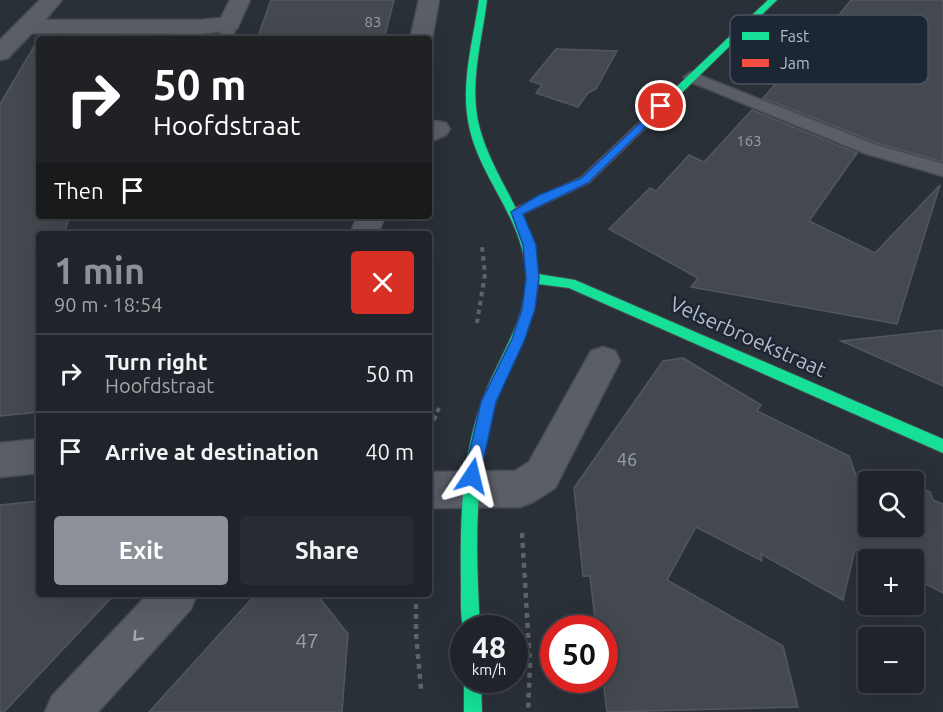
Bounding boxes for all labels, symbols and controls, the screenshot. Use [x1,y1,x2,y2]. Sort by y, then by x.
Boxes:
house number: 83 [365,13,381,30]
legend [730,15,928,84]
text: Fast [780,27,810,45]
text: Jam [780,54,810,72]
icon: right [54,60,132,138]
text: 50 m [153,61,247,108]
pin [635,80,686,131]
icon: arrive [644,89,677,122]
text: Hoofdstraat [153,110,300,140]
house number: 163 [736,132,762,149]
icon: arrive [116,174,149,207]
text: Then [54,178,104,203]
text: 1 min [54,250,145,291]
button: close [351,251,414,314]
street label: Velserbroekstraat [667,291,830,381]
text: 90 m · 18:54 [54,293,163,316]
text: Turn right [105,349,207,374]
icon: right [54,357,87,390]
text: 50 m [365,361,414,386]
text: Hoofdstraat [105,374,214,397]
icon: arrive [54,435,87,468]
text: Arrive at destination [105,439,319,464]
text: 40 m [365,439,414,464]
position arrow [440,444,504,508]
house number: 46 [617,449,637,469]
map controls [858,471,924,693]
button: search [858,471,924,537]
button: Exit [54,516,228,585]
button: Share [240,516,414,585]
button: + [858,549,924,615]
speed limit sign: 50 [540,615,618,693]
button: − [858,627,924,693]
house number: 47 [295,628,319,652]
one-way arrow [133,630,144,641]
text: 48 [472,630,506,664]
text: km/h [472,661,506,678]

